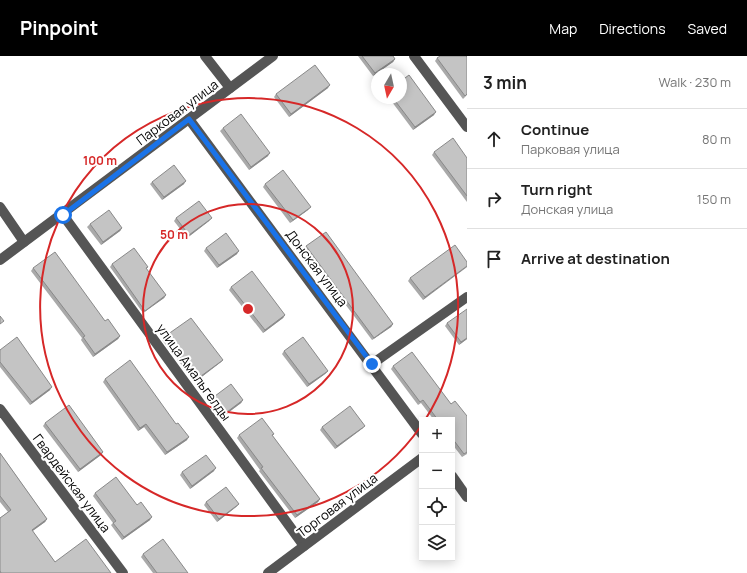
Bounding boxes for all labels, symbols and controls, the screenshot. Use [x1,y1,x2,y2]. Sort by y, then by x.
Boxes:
text: Pinpoint [20,15,98,41]
text: Map [549,19,577,38]
text: Directions [599,19,666,38]
text: Saved [688,19,727,38]
north arrow [371,68,407,104]
text: 3 min [483,71,527,94]
text: Walk · 230 m [658,73,731,91]
street label: Парковая улица [132,75,222,149]
text: Continue [521,119,589,140]
icon: ahead [483,128,505,150]
text: 80 m [702,130,731,148]
text: Парковая улица [521,140,620,158]
text: 100 m [83,152,117,169]
text: Turn right [521,179,592,200]
icon: right [483,188,505,210]
text: 150 m [697,190,731,208]
text: Донская улица [521,200,613,218]
route start [54,206,72,224]
text: 50 m [160,226,188,243]
street label: Донская улица [282,226,352,310]
icon: arrive [483,248,505,270]
text: Arrive at destination [521,248,670,269]
centre of rings [241,302,255,316]
street label: улица Амальгелды [153,320,235,424]
route end [363,355,381,373]
map controls [419,417,455,561]
button: + [419,417,455,453]
street label: Гвардейская улица [29,430,115,536]
button: − [419,453,455,489]
street label: Торговая улица [293,469,381,541]
button: locate [419,489,455,525]
button: layers [419,525,455,561]

